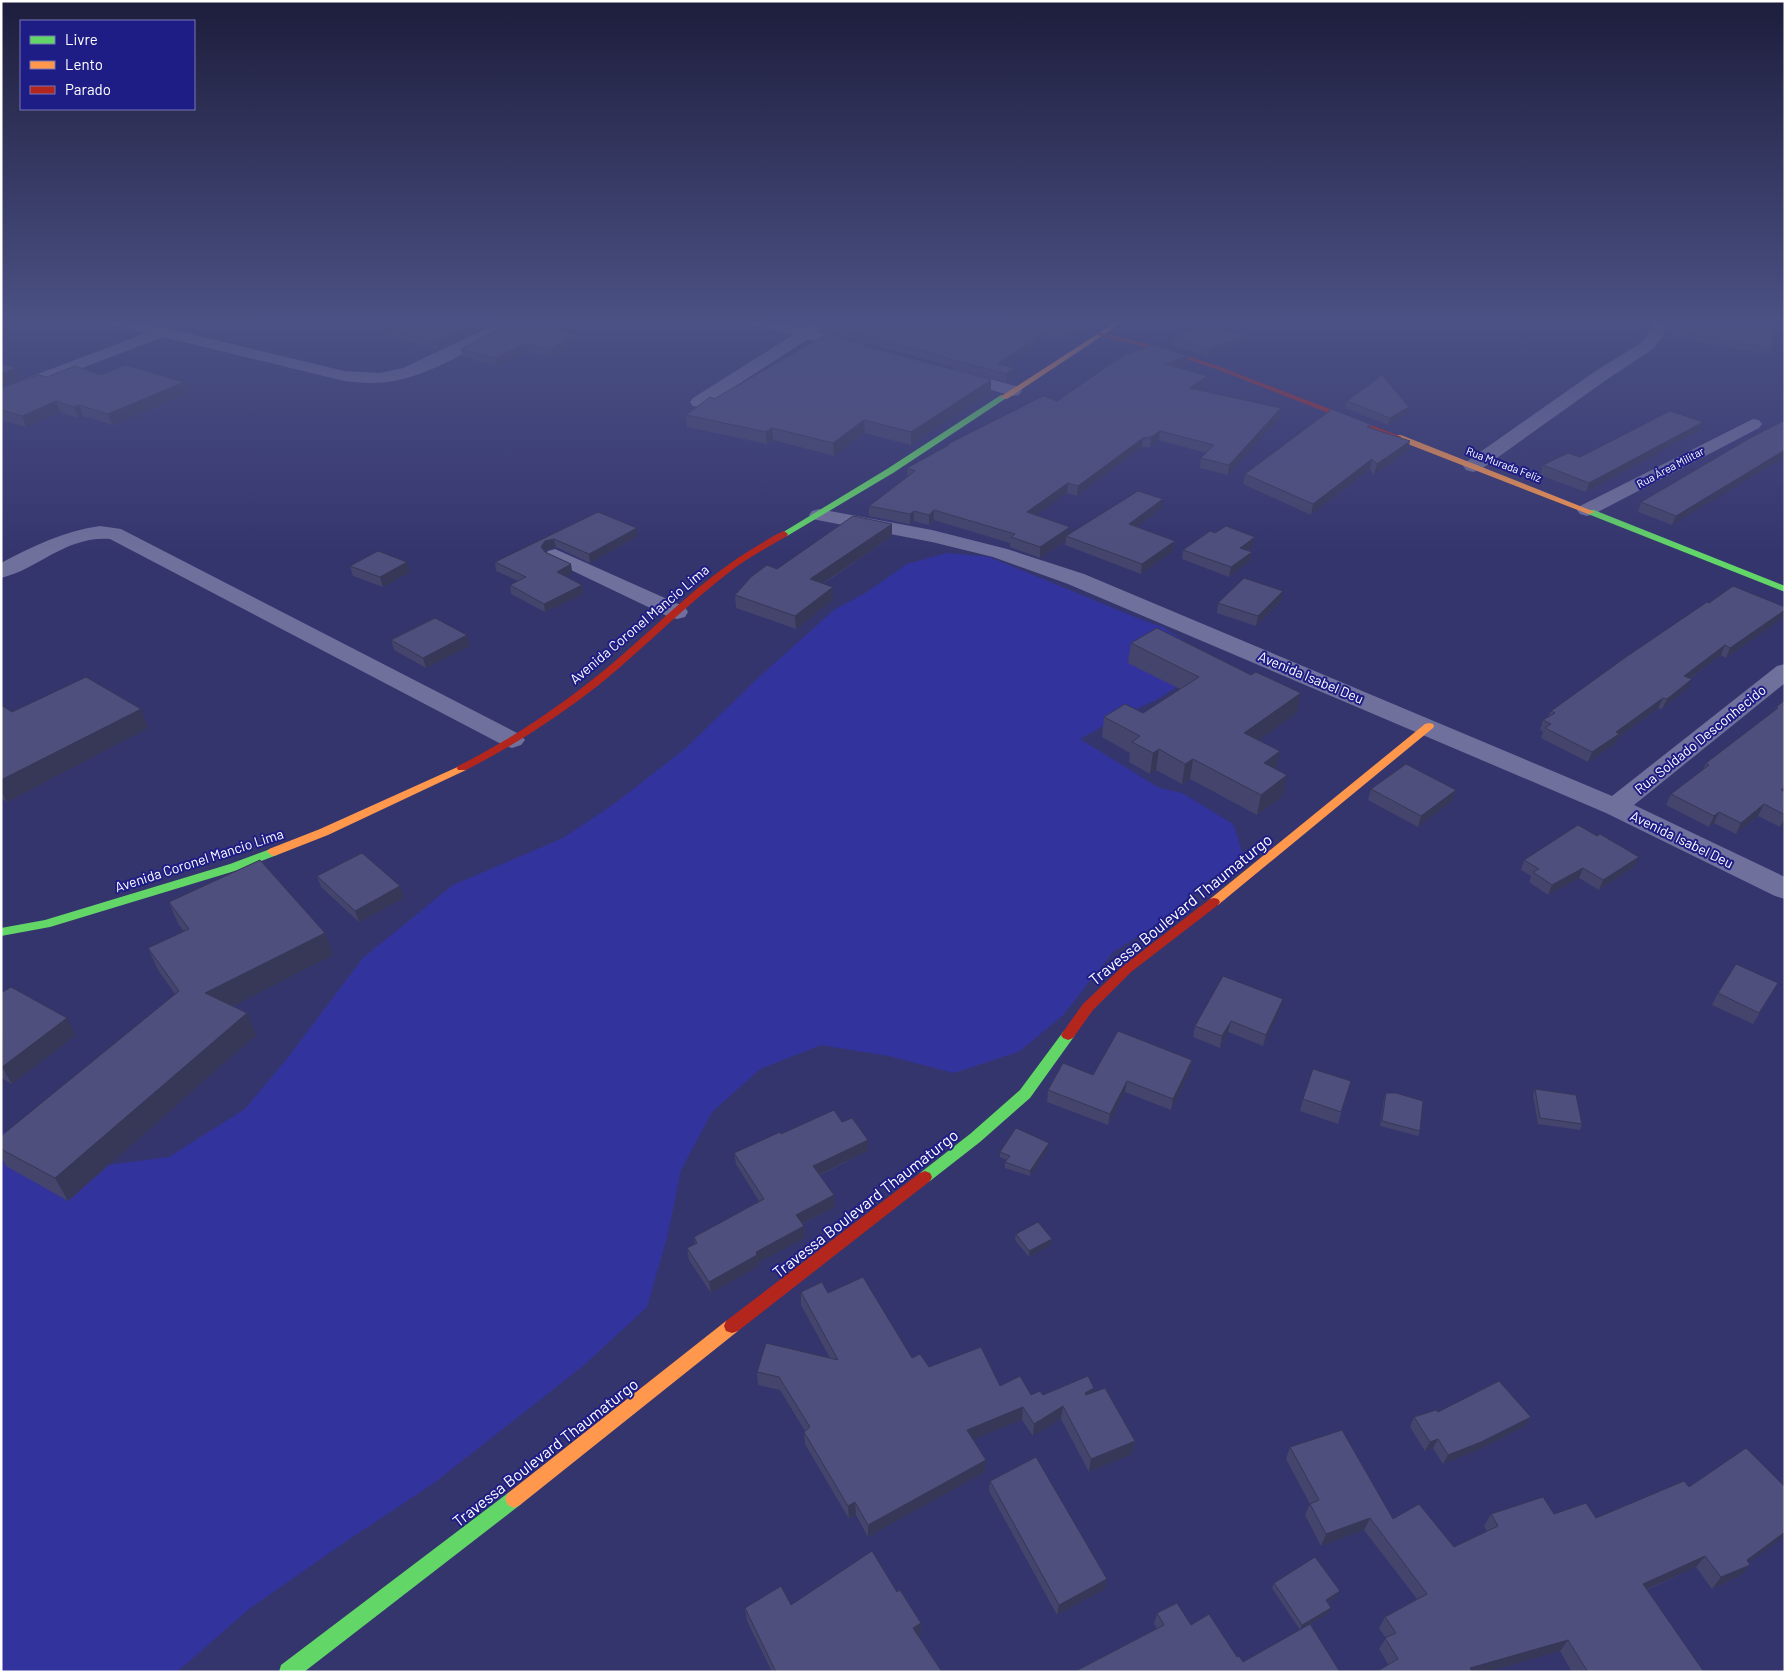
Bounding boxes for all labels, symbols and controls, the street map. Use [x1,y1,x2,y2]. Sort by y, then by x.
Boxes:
legend [20,20,195,110]
text: Livre [65,30,98,48]
text: Lento [65,55,103,73]
text: Parado [65,80,111,98]
street label: Rua Murada Feliz [1465,444,1544,484]
street label: Rua Área Militar [1634,444,1706,490]
street label: Avenida Coronel Mancio Lima [566,561,712,687]
street label: Avenida Isabel Deu [1256,647,1366,707]
street label: Rua Soldado Desconhecido [1631,681,1769,797]
street label: Avenida Isabel Deu [1628,807,1736,871]
street label: Avenida Coronel Mancio Lima [112,825,286,895]
street label: Travessa Boulevard Thaumaturgo [1085,829,1275,989]
street label: Travessa Boulevard Thaumaturgo [768,1125,962,1281]
street label: Travessa Boulevard Thaumaturgo [448,1374,642,1530]

